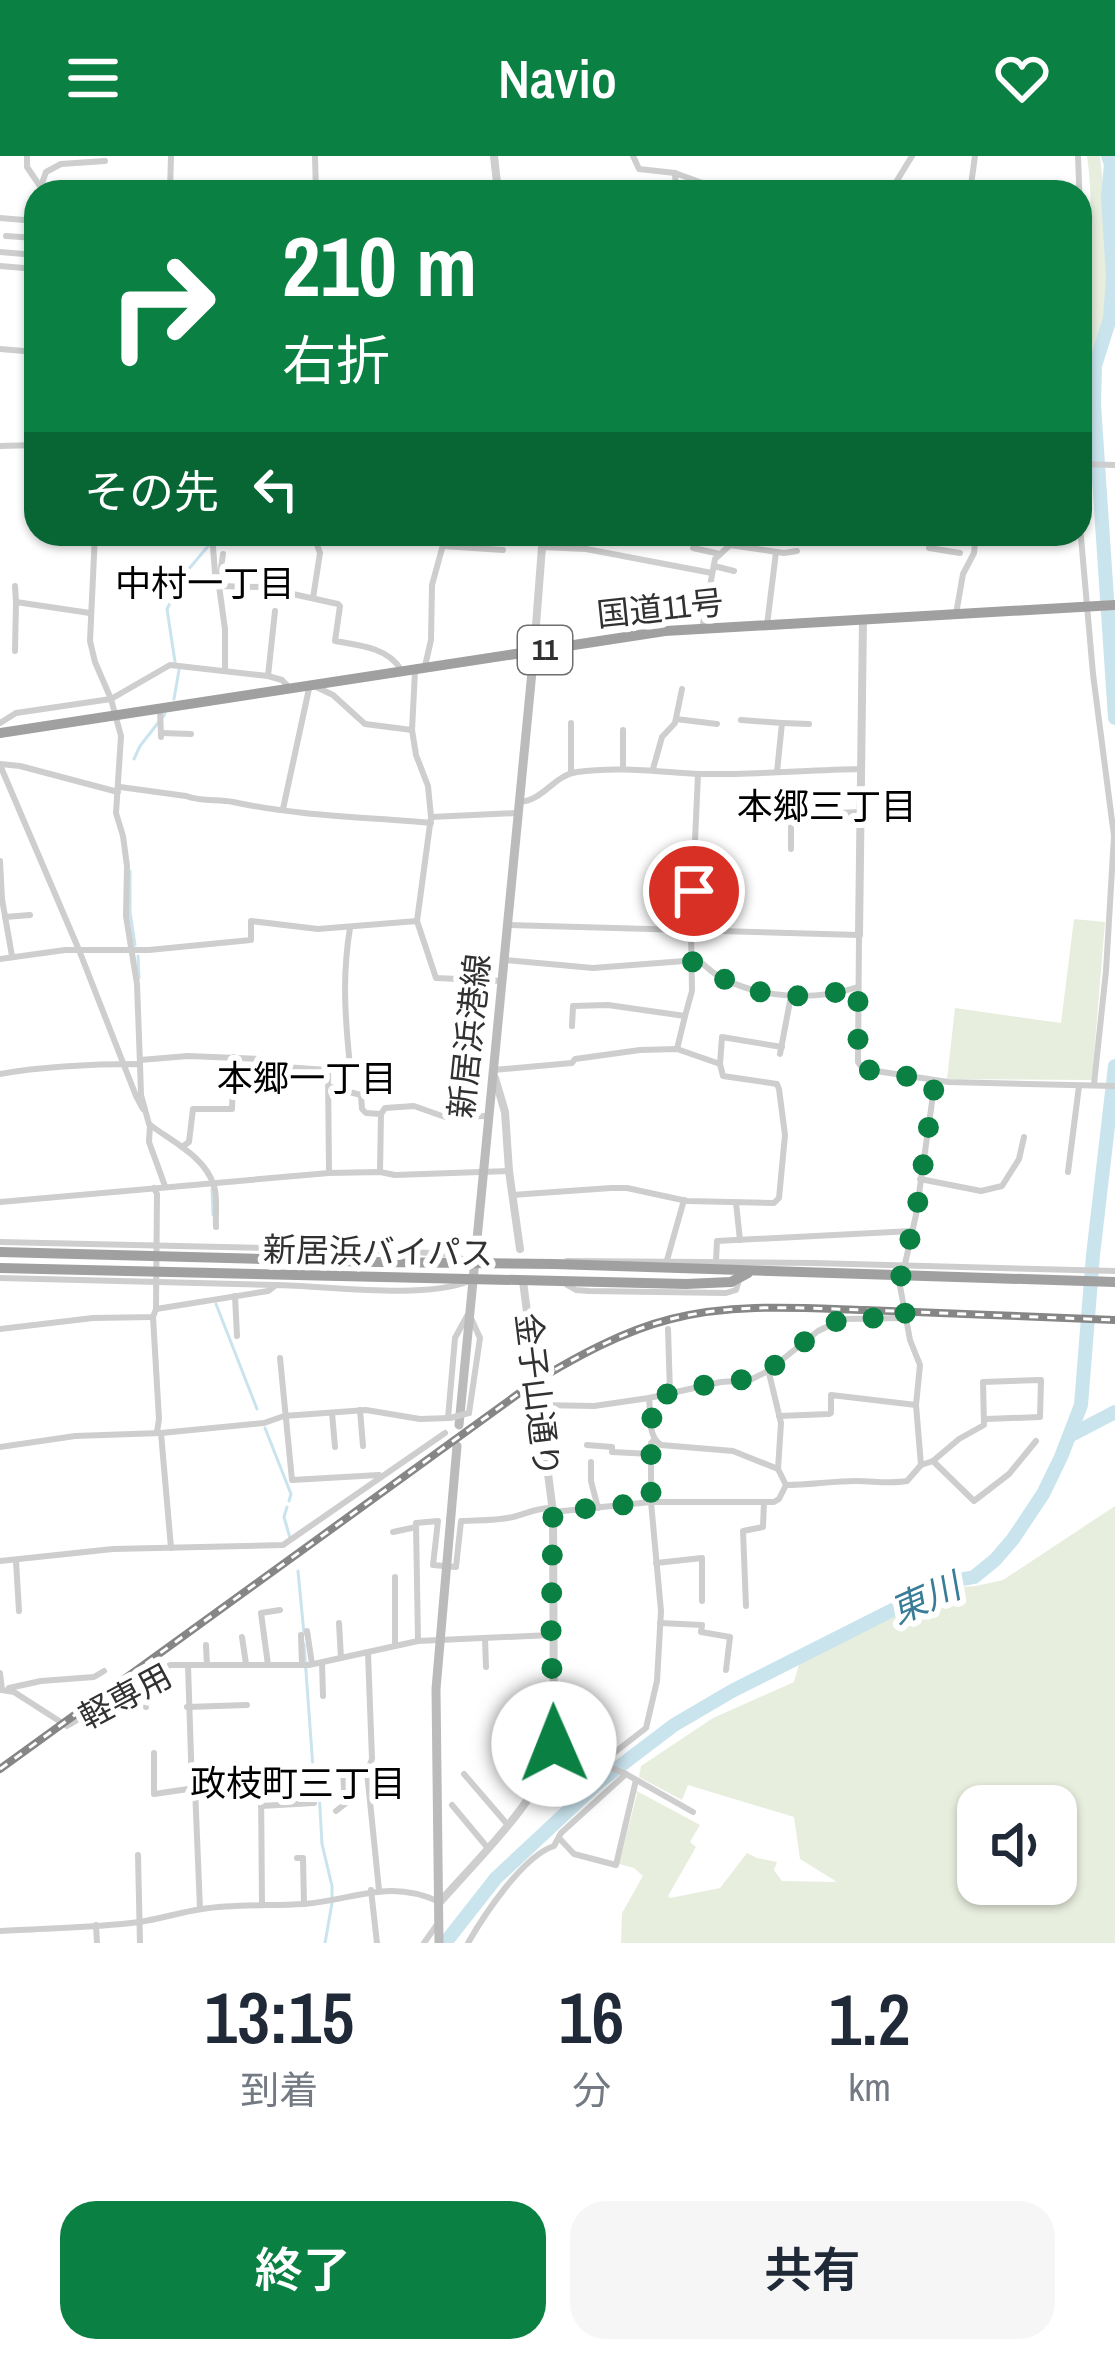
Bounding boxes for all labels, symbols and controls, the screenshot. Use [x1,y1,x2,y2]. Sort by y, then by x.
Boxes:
text: Navio [498,42,617,115]
icon: menu [60,45,126,111]
icon: heart [989,45,1055,111]
text: 210 m [282,209,477,322]
icon: right [84,228,240,384]
text: 右折 [282,324,390,397]
icon: left [243,456,309,522]
text: その先 [84,461,219,522]
district label: 中村一丁目 [115,559,295,607]
street label: 国道11号 [594,579,726,637]
road number: 11 [518,626,572,674]
district label: 本郷三丁目 [737,782,917,830]
pin [643,840,745,942]
icon: arrive [661,858,727,924]
street label: 新居浜港線 [438,952,500,1120]
district label: 本郷一丁目 [217,1054,397,1102]
street label: 新居浜バイパス [262,1227,494,1275]
street label: 金子山通り [506,1310,570,1480]
water label: 東川 [882,1560,971,1635]
street label: 軽専用 [71,1653,179,1739]
position arrow [491,1681,617,1807]
district label: 政枝町三丁目 [190,1759,406,1807]
map controls [957,1785,1077,1905]
button: sound [957,1785,1077,1905]
text: 13:15 [204,1968,354,2065]
text: 16 [559,1968,624,2065]
text: 1.2 [829,1970,911,2067]
text: km [848,2061,891,2113]
text: 到着 [240,2064,318,2116]
text: 分 [572,2064,611,2116]
button: 終了 [60,2201,546,2339]
button: 共有 [570,2201,1055,2339]

